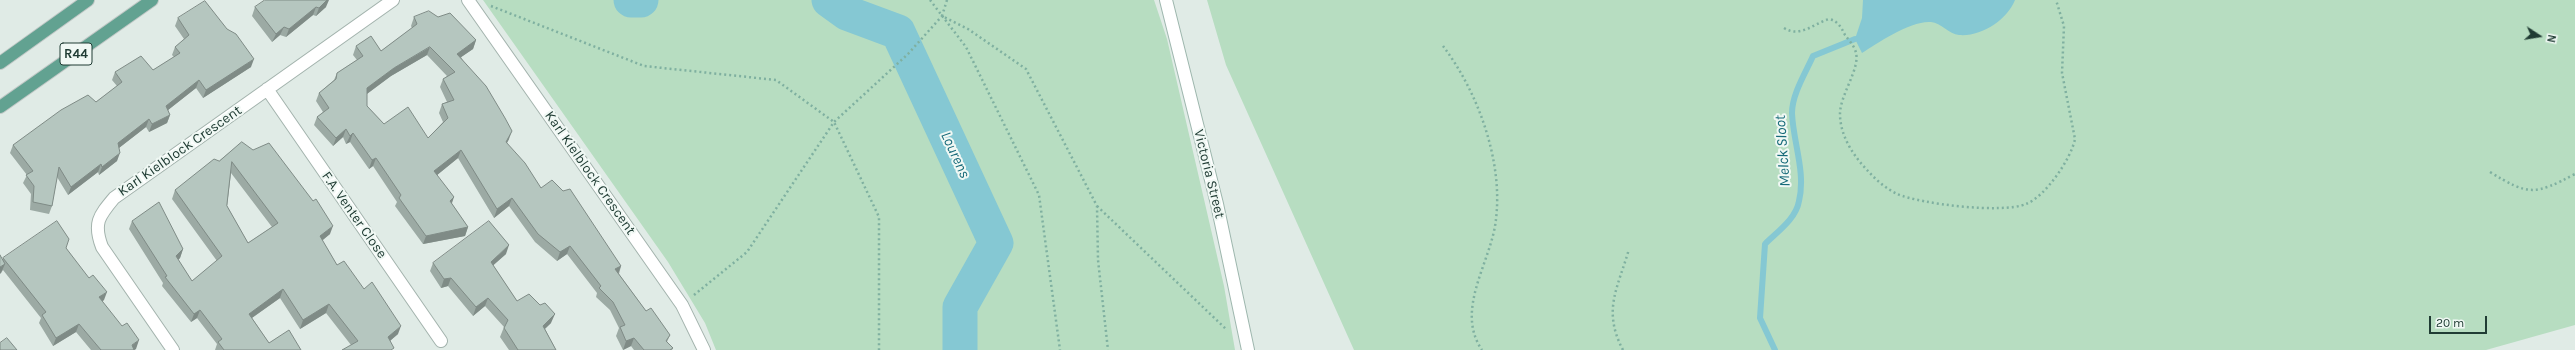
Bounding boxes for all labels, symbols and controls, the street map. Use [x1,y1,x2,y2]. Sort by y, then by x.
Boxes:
north arrow [2519,16,2559,56]
text: N [2544,33,2558,44]
road number: R44 [60,43,92,65]
street label: Karl Kielblock Crescent [115,102,245,200]
street label: Karl Kielblock Crescent [541,108,639,238]
water label: Melck Sloot [1772,115,1794,187]
street label: Victoria Street [1190,128,1228,220]
water label: Lourens [936,129,974,181]
street label: F.A. Venter Close [318,168,390,262]
scale bar [2431,308,2489,334]
text: 20 m [2436,316,2464,330]

